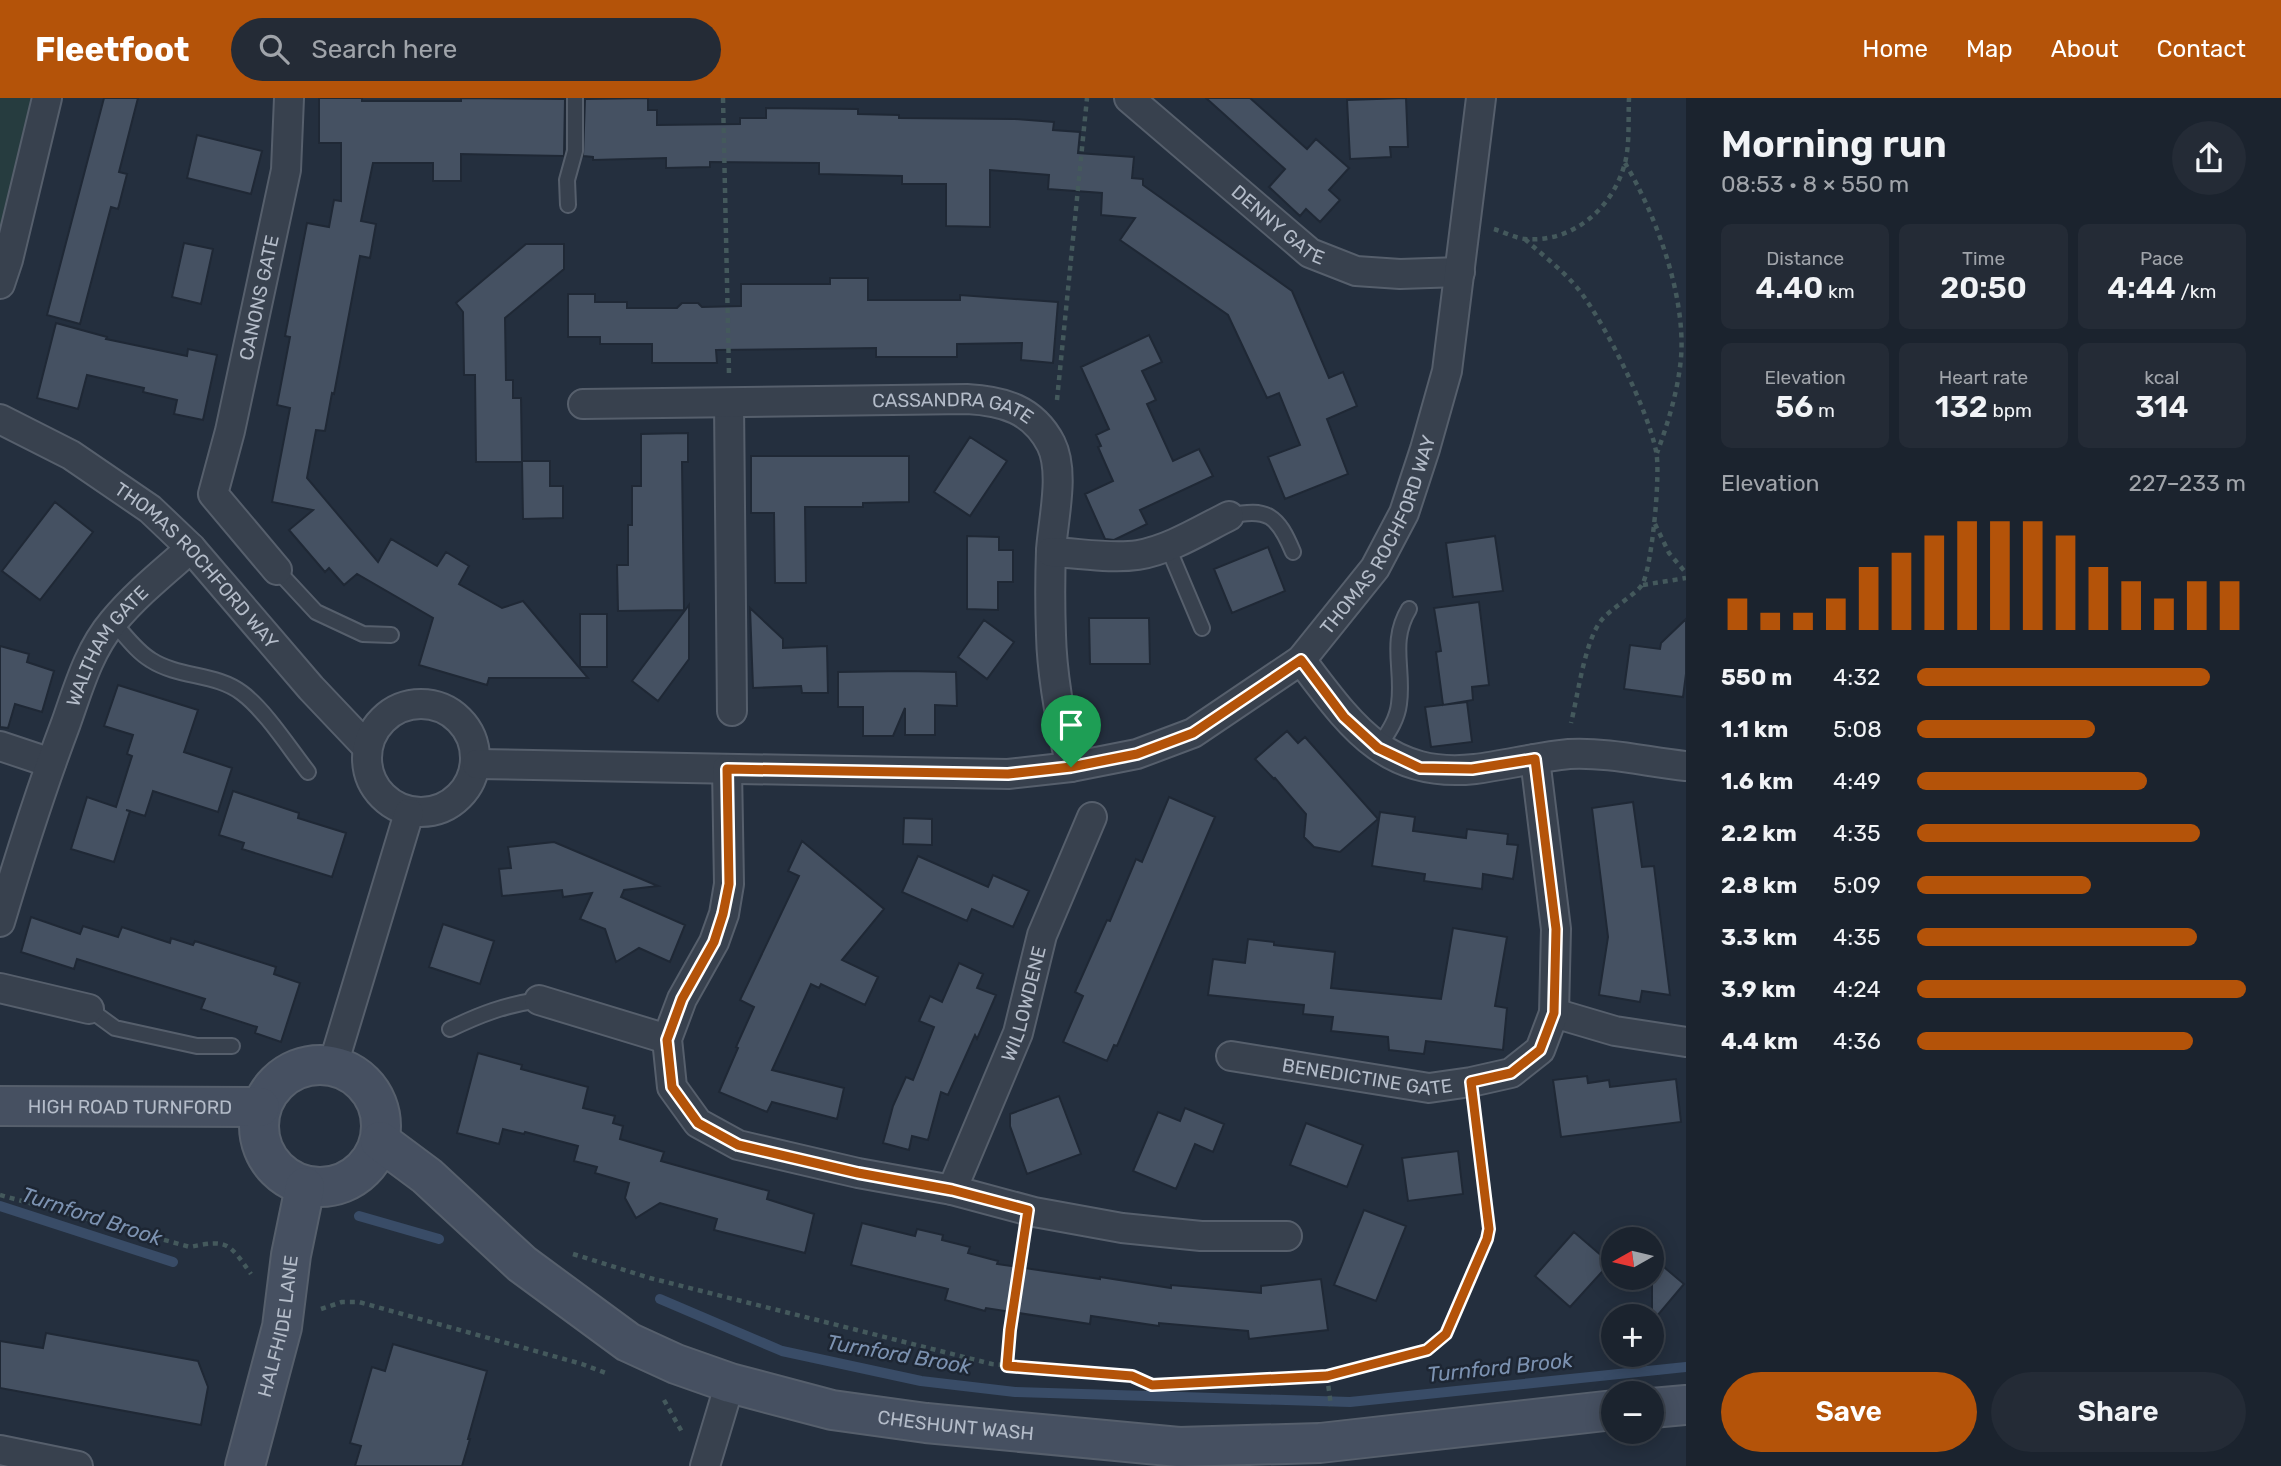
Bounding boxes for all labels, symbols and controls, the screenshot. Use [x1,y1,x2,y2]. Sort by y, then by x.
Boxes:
search box [231,18,721,81]
text: Fleetfoot [35,30,189,69]
icon: search [255,30,293,68]
text: Search here [311,34,457,65]
text: Home [1862,35,1928,63]
text: Map [1966,35,2013,63]
text: About [2051,35,2119,63]
text: Contact [2157,35,2246,63]
text: Morning run [1721,121,1947,167]
button: share [2172,121,2246,195]
text: 08:53 · 8 × 550 m [1721,170,1909,198]
street label: DENNY GATE [1227,180,1328,269]
street label: CANONS GATE [234,233,283,362]
text: Distance [1766,247,1844,270]
text: Time [1962,247,2005,270]
text: Pace [2140,247,2184,270]
text: 4.40 [1756,270,1823,306]
text: 20:50 [1940,270,2027,306]
text: 4:44 [2107,270,2176,306]
text: km [1823,280,1855,303]
text: /km [2176,280,2216,303]
text: Elevation [1764,366,1846,389]
text: Heart rate [1939,366,2028,389]
text: kcal [2144,366,2179,389]
street label: CASSANDRA GATE [872,387,1038,428]
text: 56 [1775,389,1813,425]
text: 132 [1935,389,1988,425]
text: 314 [2135,389,2188,425]
text: m [1813,399,1835,422]
text: bpm [1988,399,2032,422]
street label: THOMAS ROCHFORD WAY [1315,432,1440,639]
text: Elevation [1721,469,1820,497]
text: 227–233 m [2128,469,2246,497]
street label: THOMAS ROCHFORD WAY [111,477,284,653]
street label: WALTHAM GATE [61,580,153,709]
text: 550 m [1721,663,1792,691]
text: 4:32 [1833,663,1881,691]
pin [1041,695,1101,767]
icon: arrive [1052,706,1090,744]
text: 1.1 km [1721,715,1788,743]
text: 5:08 [1833,715,1882,743]
text: 1.6 km [1721,767,1793,795]
text: 4:49 [1833,767,1881,795]
text: 2.2 km [1721,819,1797,847]
text: 4:35 [1833,819,1881,847]
text: 2.8 km [1721,871,1797,899]
text: 5:09 [1833,871,1881,899]
text: 3.3 km [1721,923,1797,951]
text: 4:35 [1833,923,1881,951]
street label: WILLOWDENE [996,944,1050,1065]
text: 3.9 km [1721,975,1796,1003]
text: 4:24 [1833,975,1881,1003]
text: 4.4 km [1721,1027,1798,1055]
text: 4:36 [1833,1027,1881,1055]
street label: BENEDICTINE GATE [1280,1053,1454,1100]
street label: HIGH ROAD TURNFORD [28,1095,232,1118]
water label: Turnford Brook [19,1182,167,1251]
north arrow [1601,1227,1664,1290]
map controls [1601,1227,1664,1444]
street label: HALFHIDE LANE [252,1254,302,1400]
button: + [1601,1304,1664,1367]
water label: Turnford Brook [825,1329,974,1379]
water label: Turnford Brook [1426,1347,1575,1387]
button: Save [1721,1372,1977,1452]
button: Share [1991,1372,2246,1452]
button: − [1601,1381,1664,1444]
street label: CHESHUNT WASH [876,1405,1035,1445]

